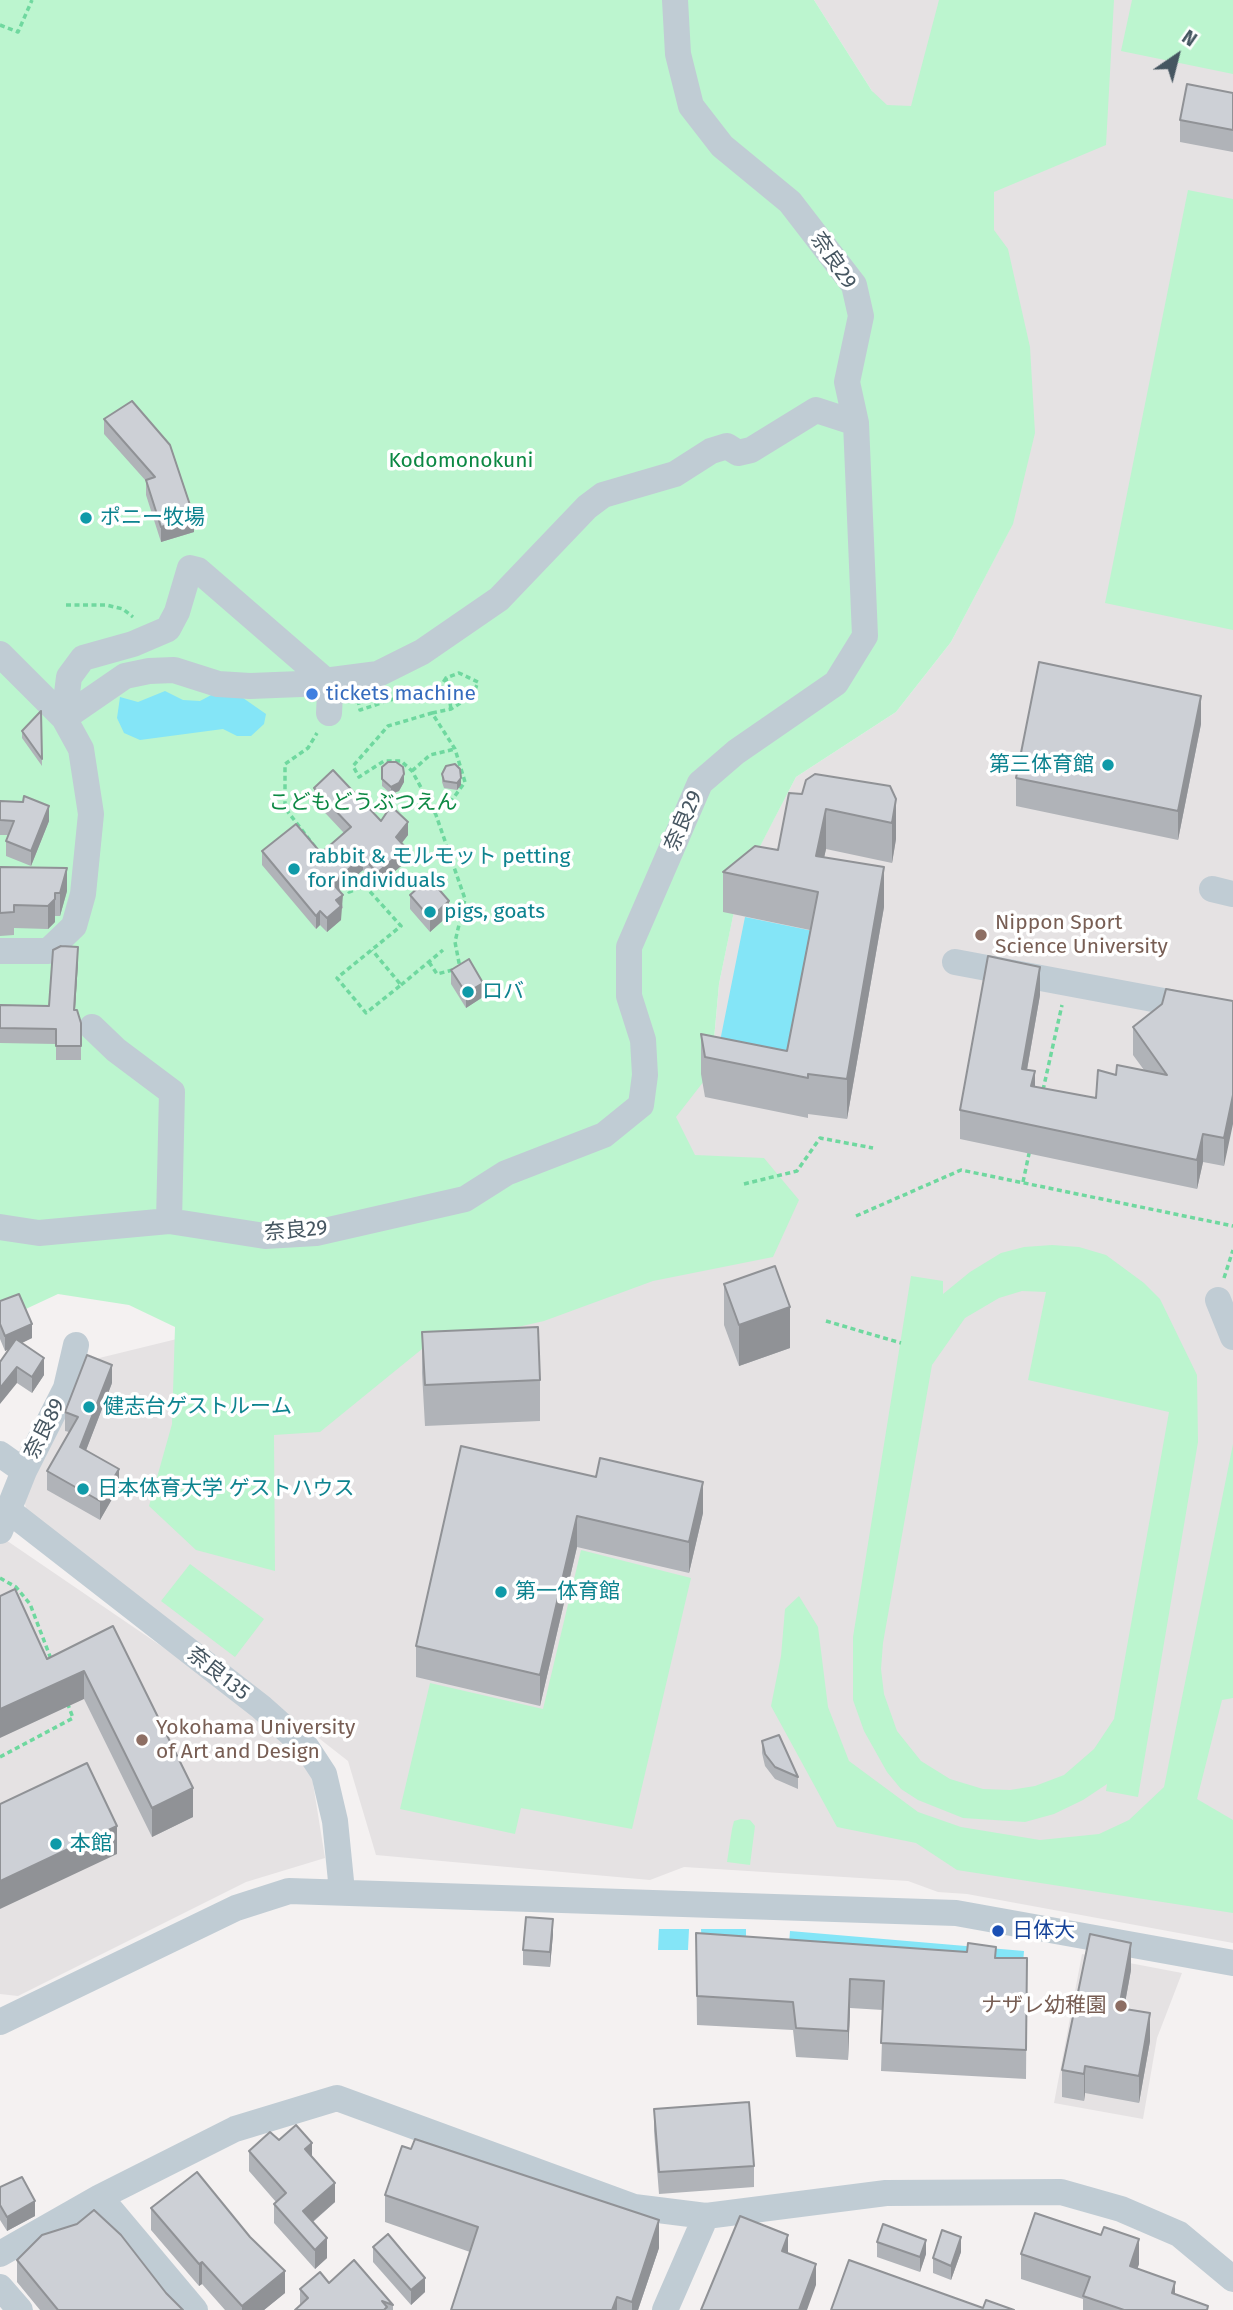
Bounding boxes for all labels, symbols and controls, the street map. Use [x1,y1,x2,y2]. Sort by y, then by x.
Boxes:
north arrow [1142,21,1212,91]
text: N [1178,25,1201,51]
street label: 奈良29 [805,228,861,294]
park label: Kodomonokuni [388,448,534,474]
place label: ポニー牧場 [100,505,205,531]
marker: ポニー牧場 [78,510,94,526]
place label: tickets machine [326,681,476,707]
marker: tickets machine [304,686,320,702]
place label: 第三体育館 [989,752,1094,778]
marker: 第三体育館 [1100,757,1116,773]
street label: 奈良29 [660,787,708,855]
park label: こどもどうぶつえん [269,790,457,816]
place label: rabbit & モルモット petting for individuals [308,844,570,894]
marker: rabbit & モルモット petting for individuals [286,861,302,877]
place label: pigs, goats [444,899,545,925]
marker: pigs, goats [422,904,438,920]
place label: Nippon Sport Science University [995,910,1168,960]
marker: Nippon Sport Science University [973,927,989,943]
place label: ロバ [482,979,524,1005]
marker: ロバ [460,984,476,1000]
street label: 奈良29 [263,1216,329,1246]
place label: 健志台ゲストルーム [103,1394,292,1420]
street label: 奈良89 [19,1395,71,1463]
marker: 健志台ゲストルーム [81,1399,97,1415]
place label: 日本体育大学 ゲストハウス [97,1476,355,1502]
marker: 日本体育大学 ゲストハウス [75,1481,91,1497]
place label: 第一体育館 [515,1579,620,1605]
marker: 第一体育館 [493,1584,509,1600]
street label: 奈良135 [182,1642,254,1706]
place label: Yokohama University of Art and Design [156,1715,355,1765]
marker: Yokohama University of Art and Design [134,1732,150,1748]
place label: 本館 [70,1831,112,1857]
marker: 本館 [48,1836,64,1852]
place label: 日体大 [1012,1918,1075,1944]
marker: 日体大 [990,1923,1006,1939]
place label: ナザレ幼稚園 [981,1993,1107,2019]
marker: ナザレ幼稚園 [1113,1998,1129,2014]

